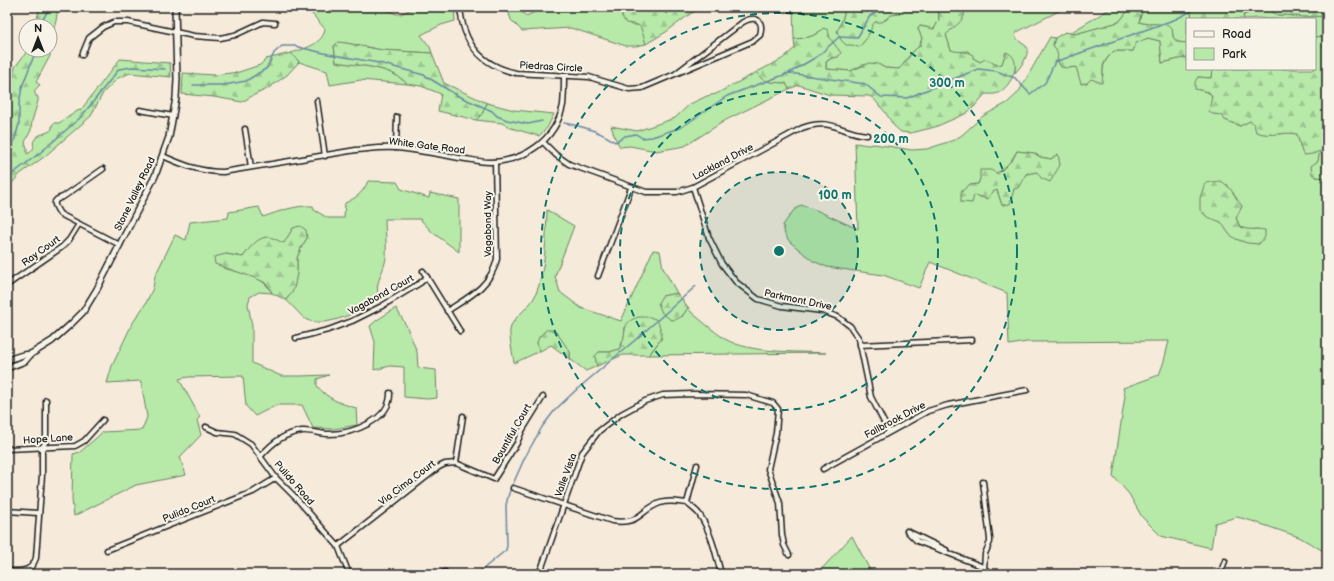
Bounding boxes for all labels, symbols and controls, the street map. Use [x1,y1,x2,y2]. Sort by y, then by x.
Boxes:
north arrow [18,18,58,58]
legend [1186,18,1316,70]
text: N [34,22,42,35]
text: Road [1222,27,1251,42]
text: Park [1222,47,1246,62]
street label: Piedras Circle [519,59,583,75]
text: 300 m [929,76,965,91]
text: 200 m [873,132,909,147]
street label: White Gate Road [388,135,466,157]
street label: Lackland Drive [691,141,755,183]
street label: Stone Valley Road [112,155,158,233]
text: 100 m [818,188,852,203]
street label: Vagabond Way [482,190,494,257]
street label: Ray Court [20,233,62,269]
centre of rings [772,244,786,258]
street label: Vagabond Court [346,272,416,318]
street label: Parkmont Drive [763,287,833,313]
street label: Fallbrook Drive [862,399,928,441]
street label: Bountiful Court [490,402,534,466]
street label: Hope Lane [23,431,73,447]
street label: Valle Vista [553,451,580,499]
street label: Pulido Road [272,458,317,508]
street label: Via Cima Court [376,458,438,508]
street label: Pulido Court [161,493,217,525]

